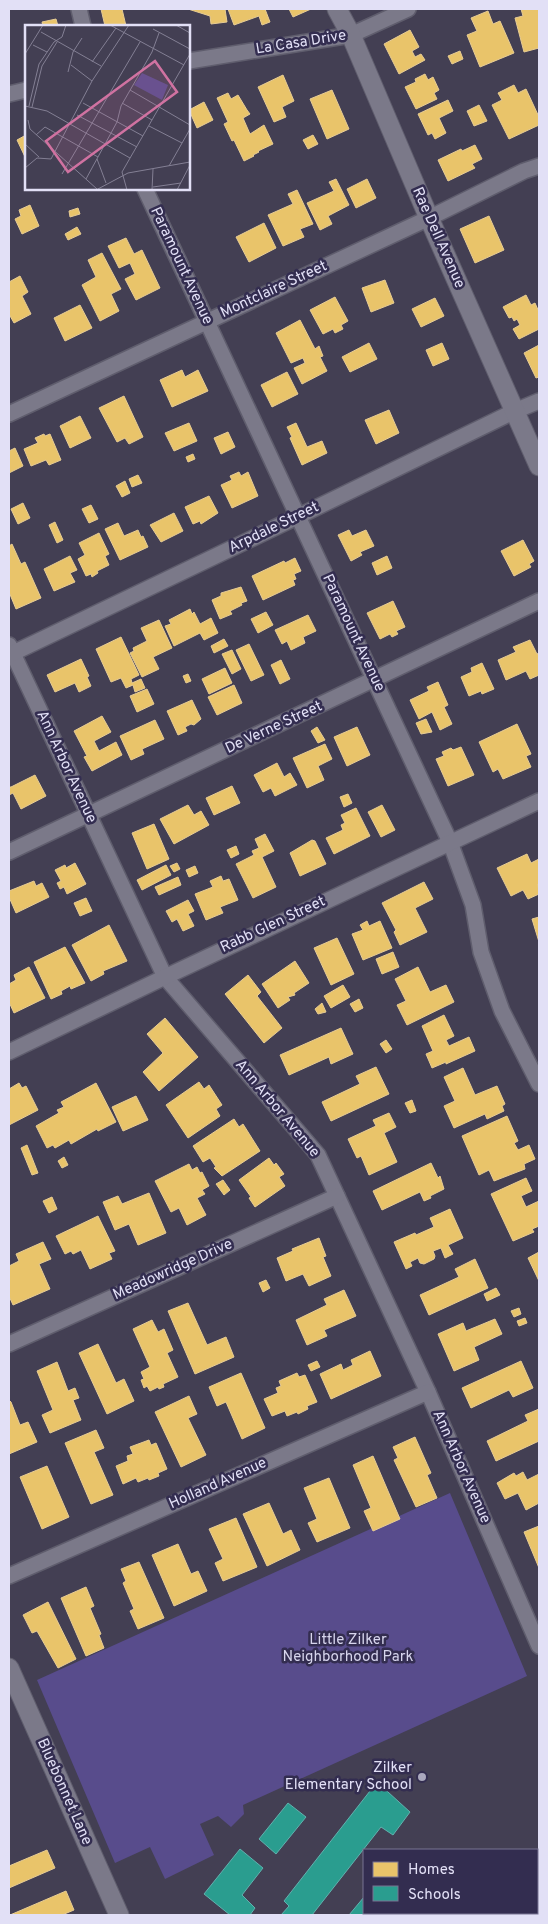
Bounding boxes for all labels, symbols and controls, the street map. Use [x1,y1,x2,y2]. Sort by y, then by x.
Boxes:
inset map [25,25,190,190]
street label: La Casa Drive [254,26,348,60]
street label: Rae Dell Avenue [407,185,469,291]
street label: Paramount Avenue [145,204,217,328]
street label: Montclaire Street [218,257,330,323]
street label: Arpdale Street [226,498,322,558]
street label: Paramount Avenue [317,571,389,695]
street label: De Verne Street [222,697,326,759]
street label: Ann Arbor Avenue [32,708,100,826]
street label: Rabb Glen Street [217,892,329,958]
street label: Ann Arbor Avenue [231,1056,323,1162]
street label: Meadowridge Drive [110,1235,236,1305]
street label: Ann Arbor Avenue [428,1407,494,1527]
street label: Holland Avenue [166,1454,270,1514]
park label: Little Zilker Neighborhood Park [283,1631,414,1667]
street label: Bluebonnet Lane [32,1736,96,1848]
place label: Zilker Elementary School [285,1759,412,1795]
marker: Zilker Elementary School [416,1771,428,1783]
legend [363,1849,538,1914]
text: Homes [408,1861,455,1880]
text: Schools [408,1886,461,1905]

